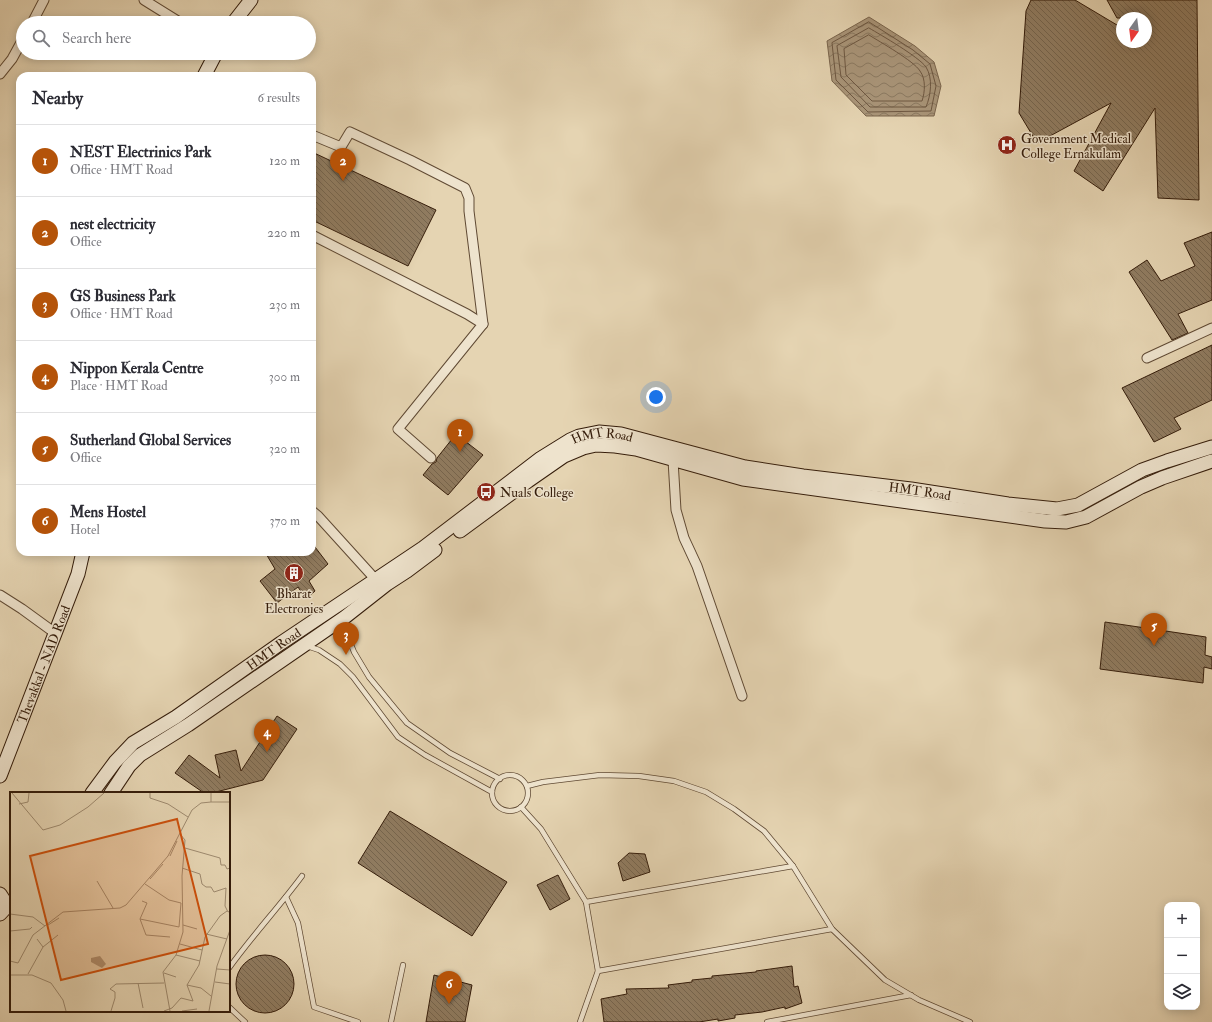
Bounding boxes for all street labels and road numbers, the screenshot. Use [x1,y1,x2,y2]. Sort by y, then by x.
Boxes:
street label: HMT Road [569,424,635,448]
street label: HMT Road [888,479,953,504]
street label: Thevakkal - NAD Road [14,603,74,726]
street label: HMT Road [244,625,305,674]

